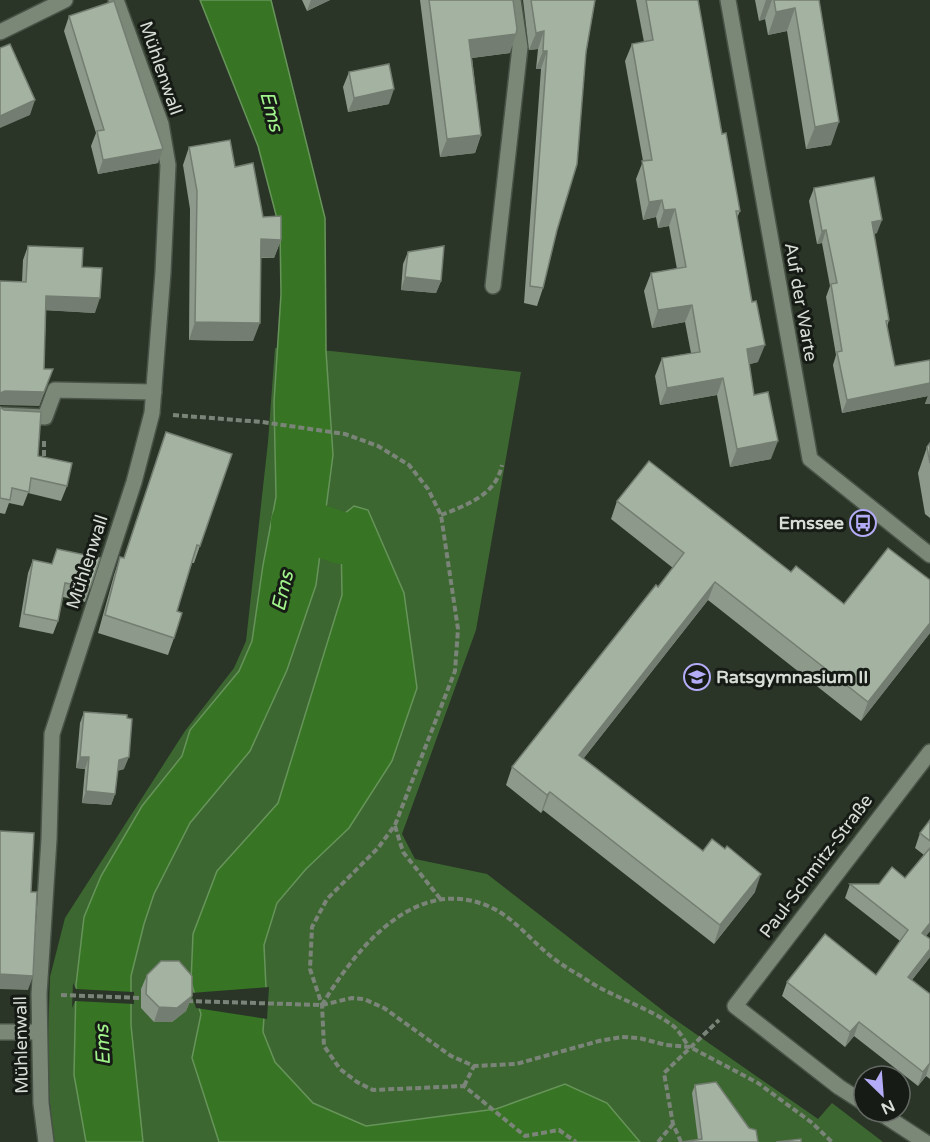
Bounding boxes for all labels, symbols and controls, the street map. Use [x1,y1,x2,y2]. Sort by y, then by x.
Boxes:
street label: Mühlenwall [135,18,187,118]
water label: Ems [254,89,288,135]
street label: Auf der Warte [780,241,822,363]
bus stop icon: Emssee [848,508,878,538]
street label: Mühlenwall [61,512,113,612]
place label: Emssee [778,512,844,534]
water label: Ems [267,567,300,614]
school or university icon: Ratsgymnasium II [682,662,712,692]
place label: Ratsgymnasium II [716,666,868,688]
street label: Paul-Schmitz-Straße [755,790,877,942]
street label: Mühlenwall [9,996,33,1094]
water label: Ems [90,1023,116,1066]
north arrow [852,1064,912,1124]
text: N [878,1095,898,1118]

